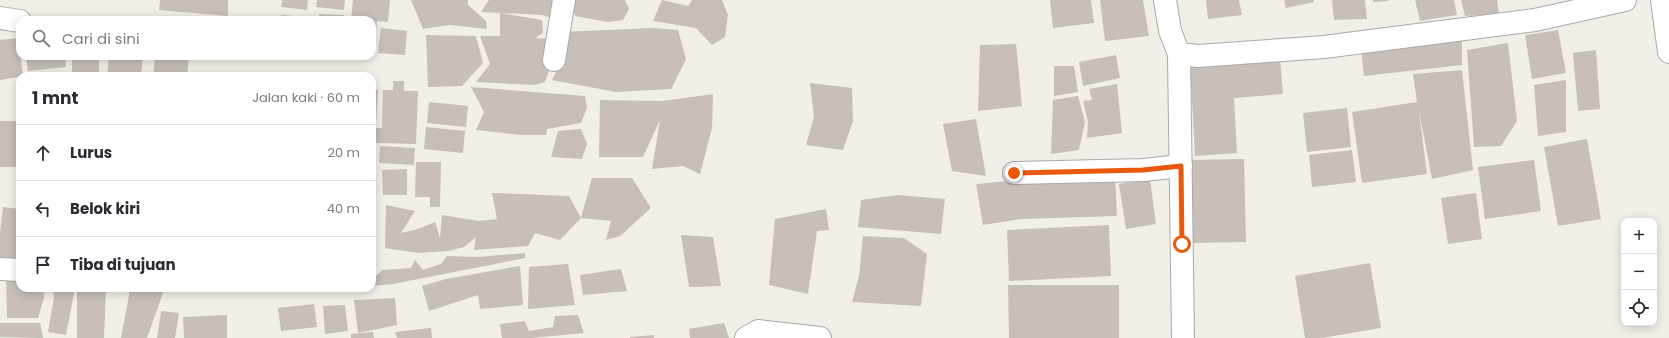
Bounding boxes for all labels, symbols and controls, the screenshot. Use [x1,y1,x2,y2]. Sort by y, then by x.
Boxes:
search box [16,16,376,60]
icon: search [30,27,52,49]
text: Cari di sini [62,28,140,49]
text: 1 mnt [32,86,78,110]
text: Jalan kaki · 60 m [252,88,360,107]
icon: ahead [32,142,54,164]
text: Lurus [70,142,112,163]
text: 20 m [327,143,360,162]
route end [1005,164,1023,182]
icon: left [32,198,54,220]
text: Belok kiri [70,198,140,219]
text: 40 m [327,199,360,218]
map controls [1621,218,1657,326]
button: + [1621,218,1657,254]
route start [1173,235,1191,253]
icon: arrive [32,254,54,276]
text: Tiba di tujuan [70,254,176,275]
button: − [1621,254,1657,290]
button: locate [1621,290,1657,326]

